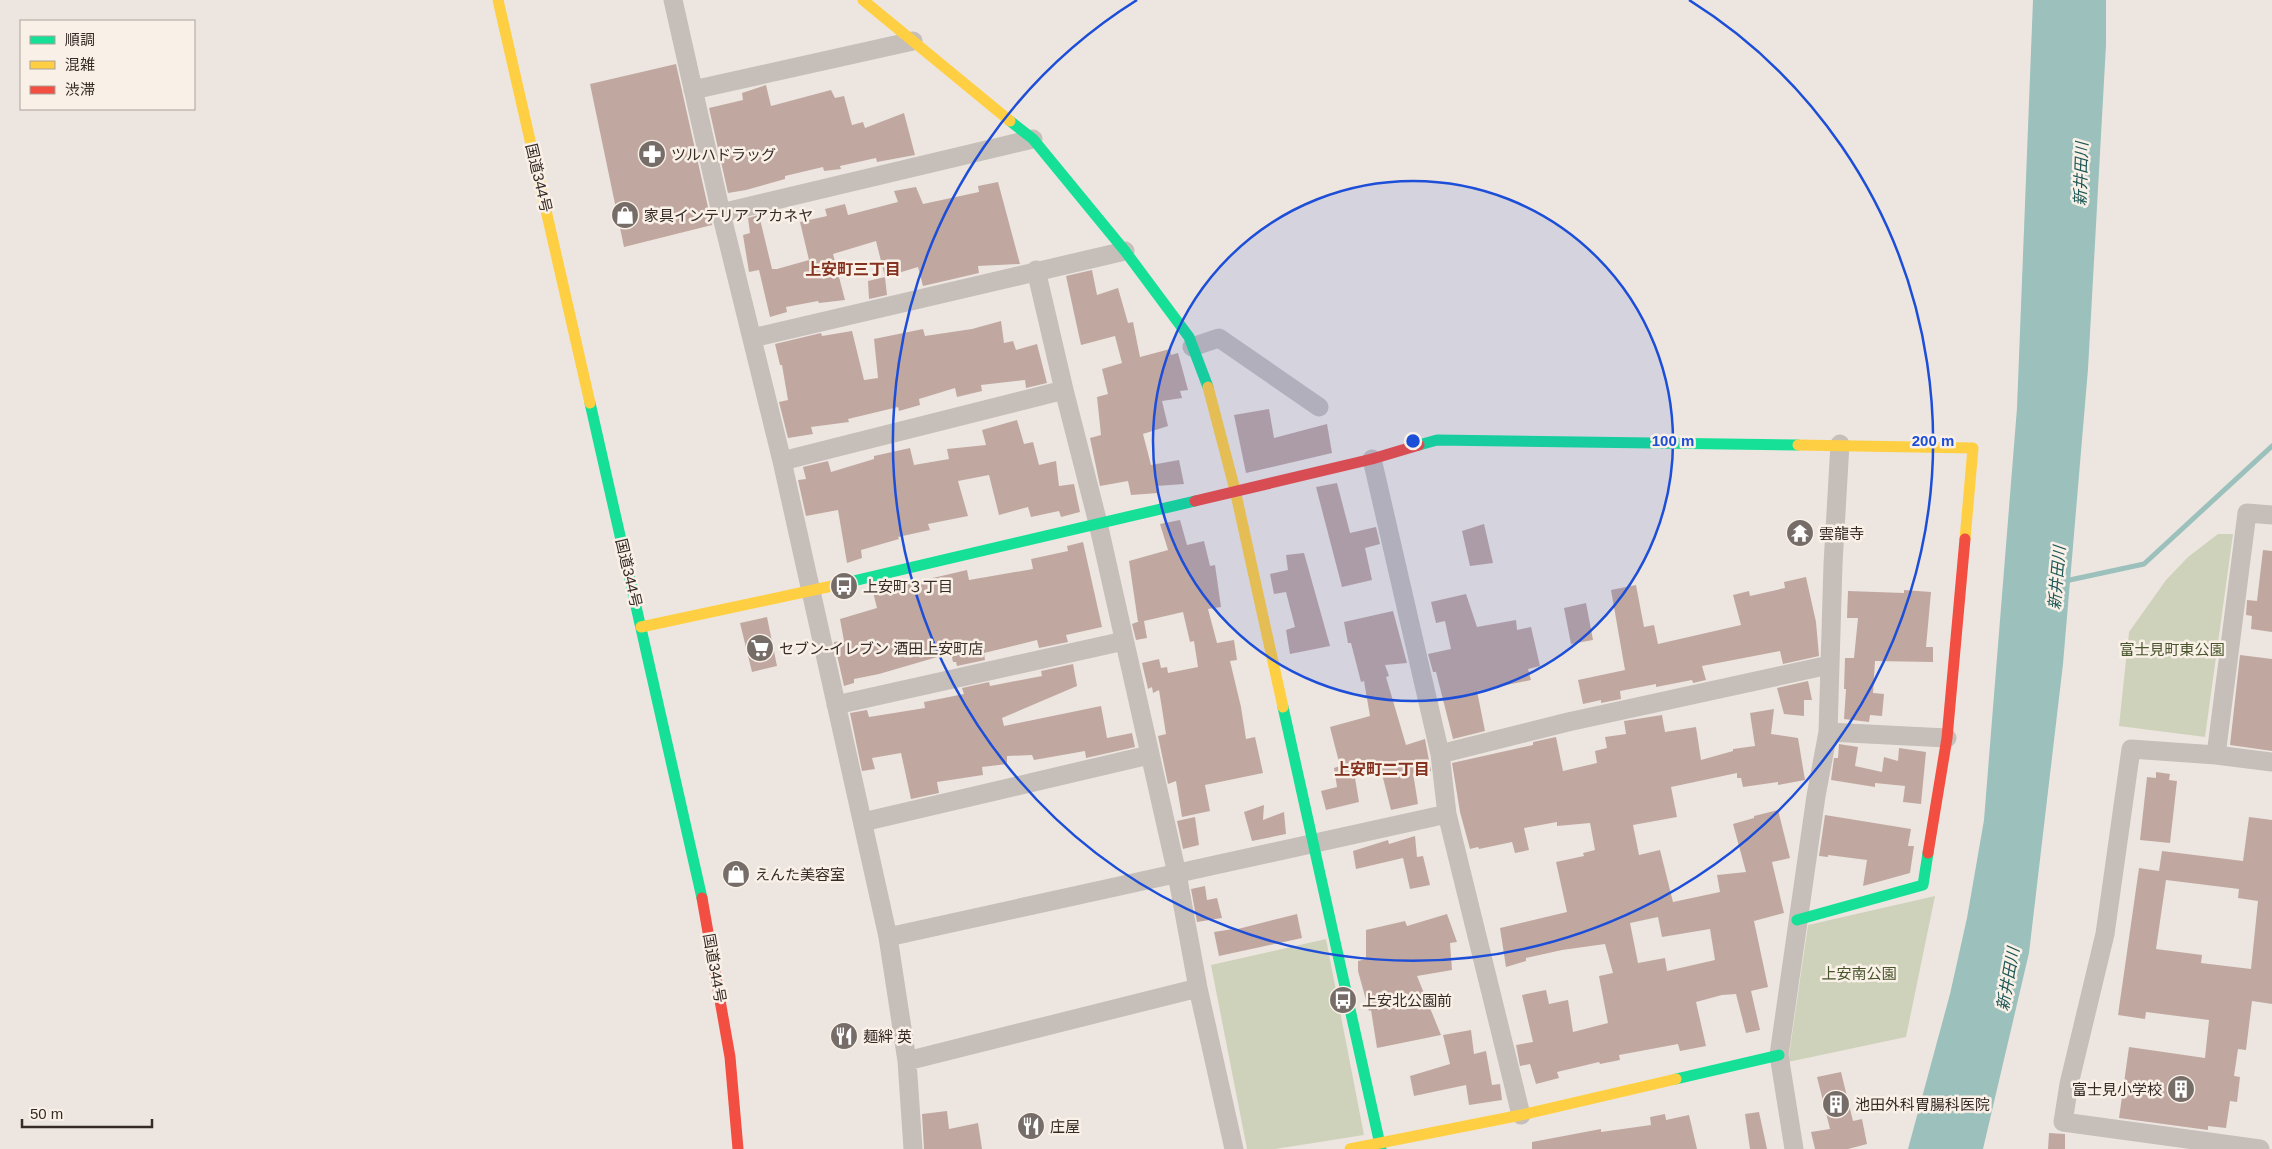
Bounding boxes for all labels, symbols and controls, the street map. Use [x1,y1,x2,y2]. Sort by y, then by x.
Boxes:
legend [20,20,195,110]
text: 順調 [65,31,95,48]
text: 混雑 [65,56,95,73]
text: 渋滞 [65,81,95,98]
pharmacy icon: ツルハドラッグ [637,139,667,169]
water label: 新井田川 [2071,140,2091,206]
street label: 国道344号 [523,142,555,214]
place label: ツルハドラッグ [671,146,776,163]
shop icon: 家具インテリア アカネヤ [610,200,640,230]
place label: 家具インテリア アカネヤ [644,207,813,224]
district label: 上安町三丁目 [805,261,901,278]
centre of rings [1404,432,1422,450]
text: 100 m [1652,432,1694,449]
text: 200 m [1912,432,1954,449]
temple icon: 雲龍寺 [1785,518,1815,548]
place label: 雲龍寺 [1819,525,1864,542]
street label: 国道344号 [613,537,645,609]
water label: 新井田川 [2046,543,2068,611]
bus stop icon: 上安町３丁目 [829,571,859,601]
place label: 上安町３丁目 [863,578,953,595]
supermarket icon: セブン-イレブン 酒田上安町店 [745,633,775,663]
place label: セブン-イレブン 酒田上安町店 [779,640,983,657]
park label: 富士見町東公園 [2119,641,2225,658]
district label: 上安町二丁目 [1334,761,1430,778]
shop icon: えんた美容室 [721,859,751,889]
place label: えんた美容室 [755,866,845,883]
street label: 国道344号 [701,932,729,1004]
water label: 新井田川 [1994,944,2022,1012]
park label: 上安南公園 [1821,965,1897,982]
bus stop icon: 上安北公園前 [1328,985,1358,1015]
place label: 上安北公園前 [1362,992,1452,1009]
restaurant icon: 麺絆 英 [829,1021,859,1051]
place label: 麺絆 英 [863,1028,912,1045]
building icon: 富士見小学校 [2166,1074,2196,1104]
place label: 富士見小学校 [2072,1081,2162,1098]
building icon: 池田外科胃腸科医院 [1821,1089,1851,1119]
scale bar [22,1096,152,1128]
place label: 池田外科胃腸科医院 [1855,1096,1990,1113]
text: 50 m [30,1105,63,1122]
restaurant icon: 庄屋 [1016,1111,1046,1141]
place label: 庄屋 [1050,1118,1080,1135]

